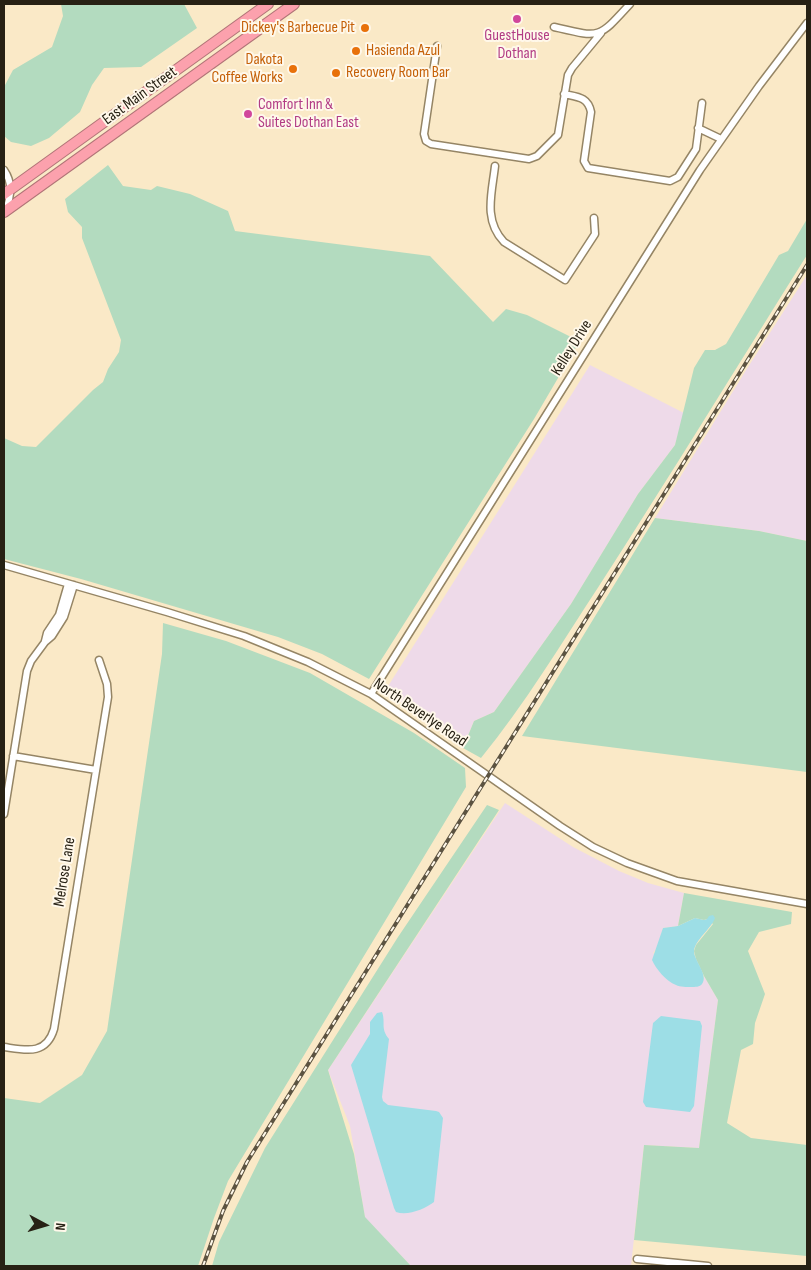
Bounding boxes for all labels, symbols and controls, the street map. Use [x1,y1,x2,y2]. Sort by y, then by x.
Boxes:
marker: GuestHouse Dothan [511,13,523,25]
place label: Dickey's Barbecue Pit [241,18,355,38]
marker: Dickey's Barbecue Pit [359,22,371,34]
place label: GuestHouse Dothan [484,26,550,64]
place label: Hasienda Azul [366,41,440,61]
marker: Hasienda Azul [350,45,362,57]
place label: Dakota Coffee Works [212,50,283,88]
street label: East Main Street [99,63,181,129]
marker: Dakota Coffee Works [287,63,299,75]
place label: Recovery Room Bar [346,63,450,83]
marker: Recovery Room Bar [330,67,342,79]
place label: Comfort Inn & Suites Dothan East [258,95,359,133]
marker: Comfort Inn & Suites Dothan East [242,108,254,120]
street label: Kelley Drive [547,316,597,380]
street label: North Beverlye Road [369,675,471,751]
street label: Melrose Lane [50,836,80,908]
north arrow [20,1200,70,1250]
text: N [52,1222,69,1231]

